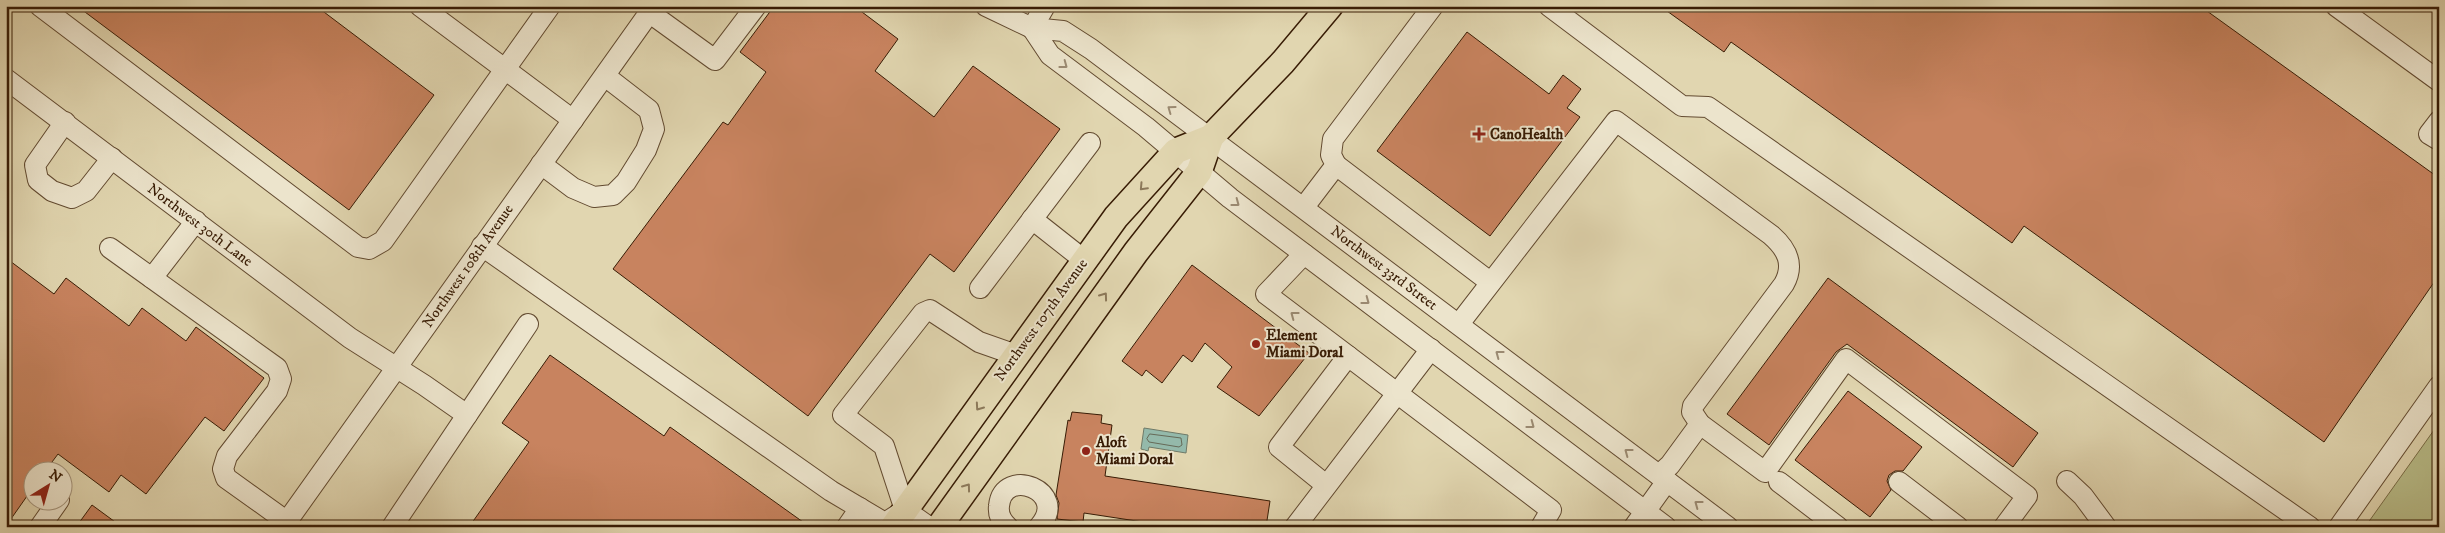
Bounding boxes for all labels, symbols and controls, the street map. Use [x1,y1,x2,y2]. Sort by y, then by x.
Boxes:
one-way arrow [1058,59,1067,67]
one-way arrow [1167,106,1177,115]
place label: CanoHealth [1490,125,1563,144]
marker: CanoHealth [1472,127,1486,141]
street label: Northwest 30th Lane [144,179,256,271]
one-way arrow [1140,182,1149,191]
one-way arrow [1230,197,1240,206]
street label: Northwest 108th Avenue [418,201,518,331]
street label: Northwest 33rd Street [1327,222,1441,315]
street label: Northwest 107th Avenue [990,255,1092,385]
one-way arrow [1098,292,1107,301]
one-way arrow [1360,295,1369,303]
one-way arrow [1290,312,1300,321]
place label: Element Miami Doral [1266,326,1344,362]
marker: Element Miami Doral [1250,338,1262,350]
one-way arrow [1495,351,1505,360]
one-way arrow [976,401,984,410]
one-way arrow [1525,420,1534,428]
place label: Aloft Miami Doral [1095,433,1174,469]
marker: Aloft Miami Doral [1080,445,1092,457]
one-way arrow [1625,448,1634,457]
north arrow [22,460,72,510]
text: N [45,466,66,487]
one-way arrow [961,483,970,493]
one-way arrow [1694,501,1704,510]

